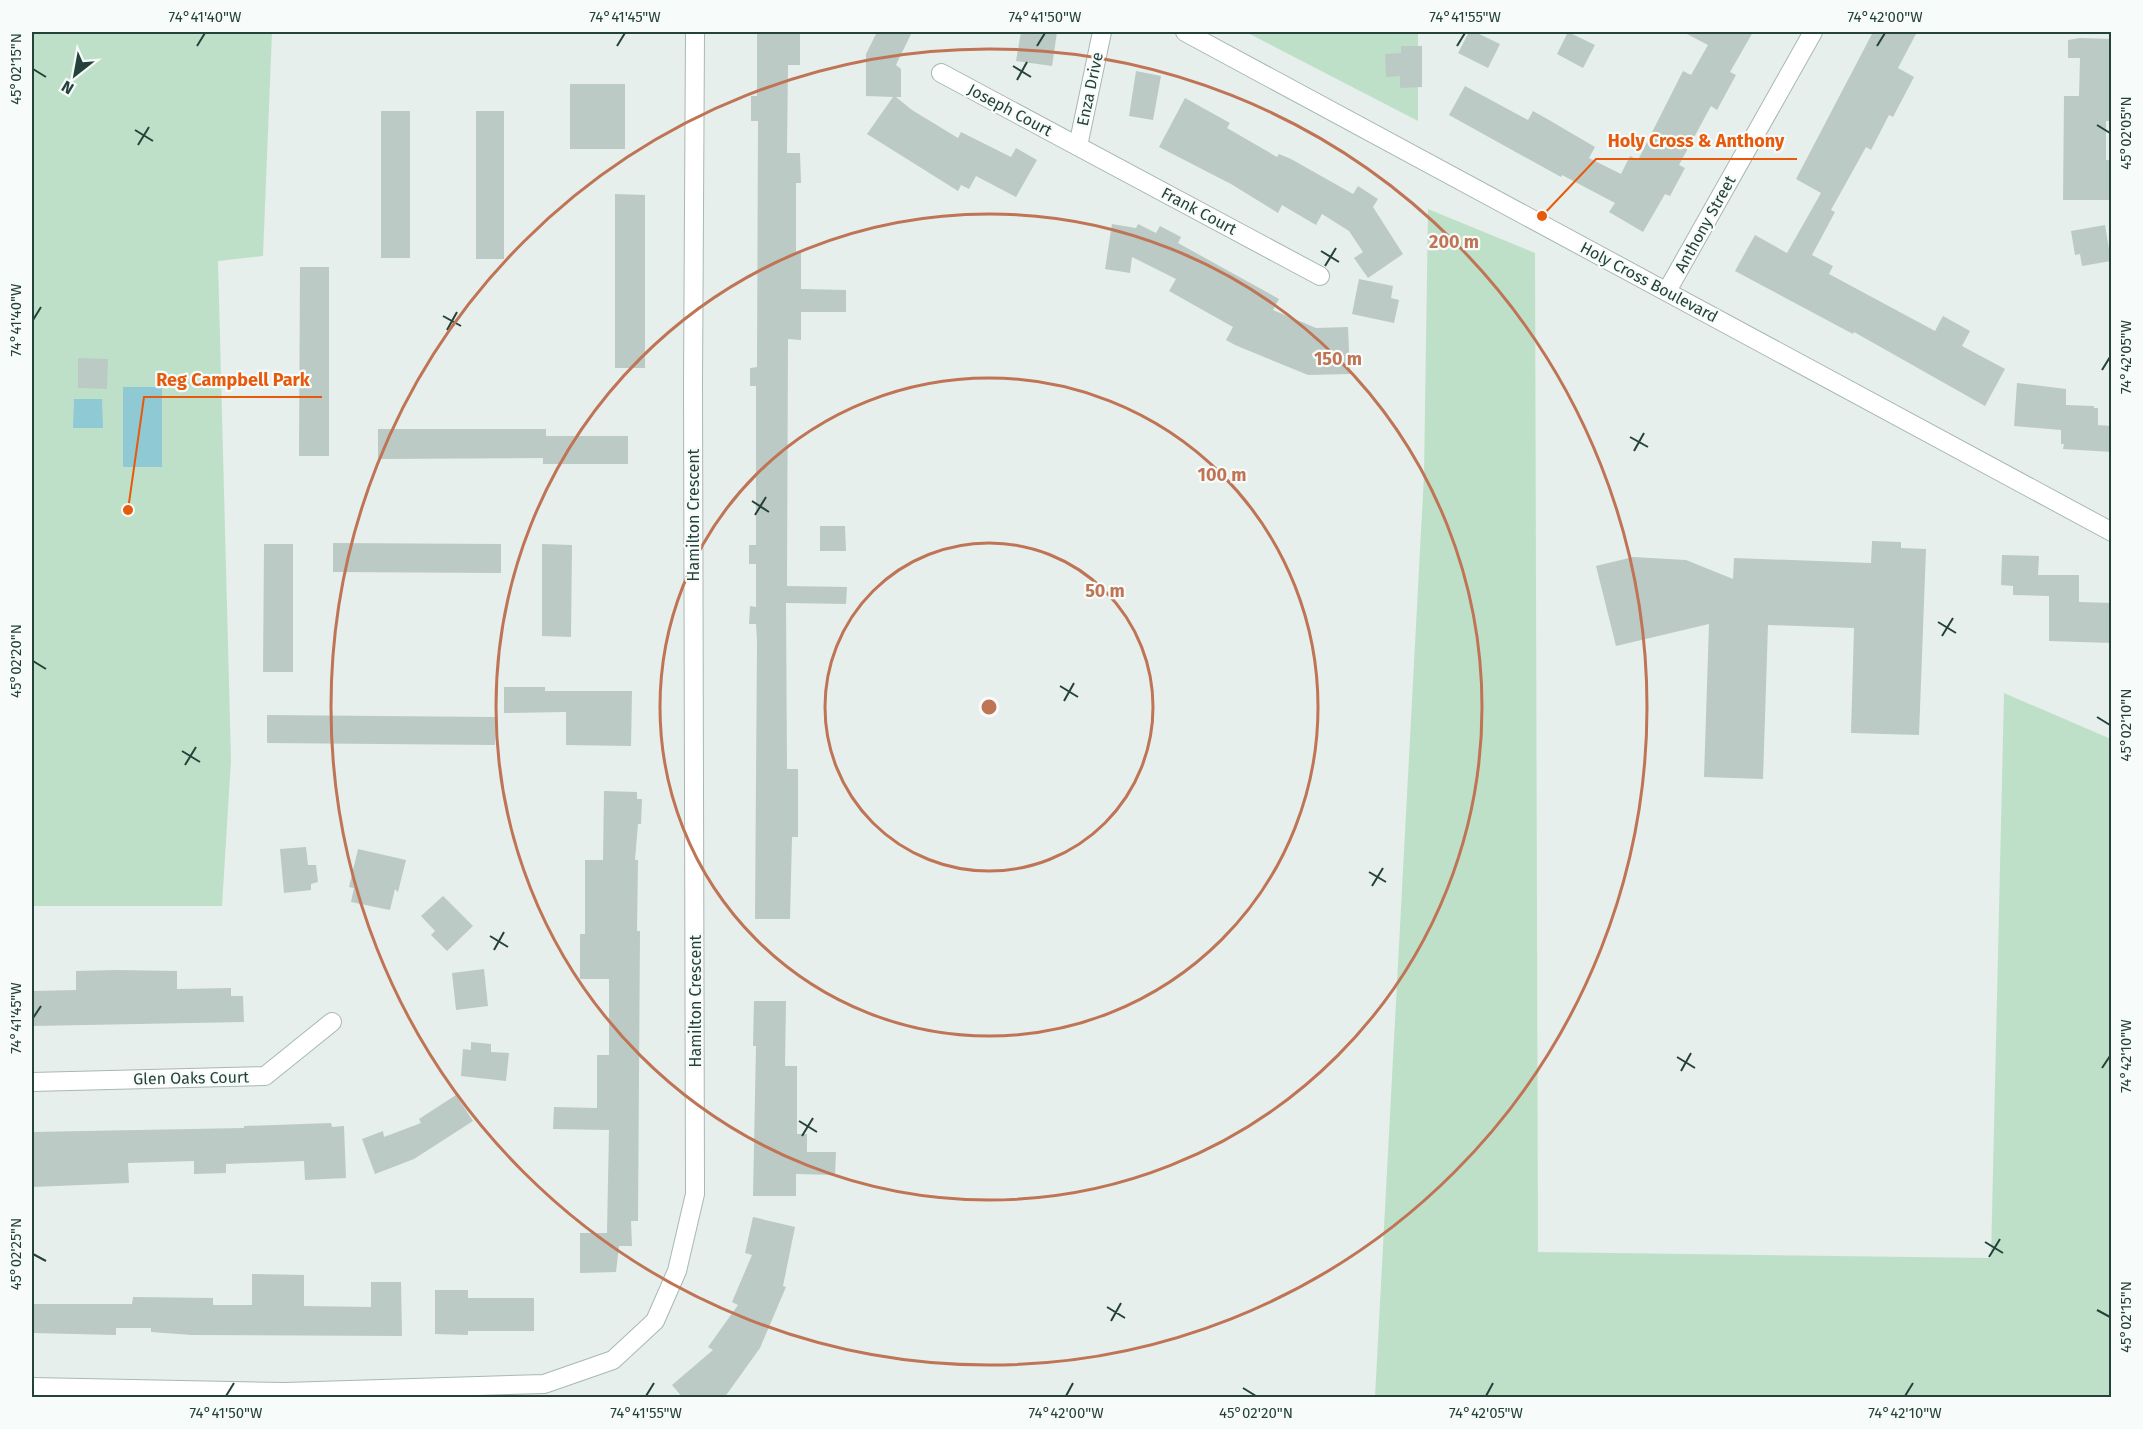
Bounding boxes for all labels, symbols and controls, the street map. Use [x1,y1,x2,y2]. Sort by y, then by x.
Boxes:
text: 74°41'40"W [169,8,242,26]
text: 74°41'45"W [589,8,661,26]
text: 74°41'50"W [1009,8,1082,26]
text: 74°41'55"W [1429,8,1501,26]
text: 74°42'00"W [1847,8,1923,26]
text: 45°02'15"N [7,33,25,105]
north arrow [45,45,105,105]
street label: Enza Drive [1073,50,1107,128]
text: N [58,77,77,98]
street label: Joseph Court [965,80,1056,140]
text: 45°02'05"N [2117,96,2135,170]
callout: Holy Cross & Anthony [1596,123,1797,159]
text: Holy Cross & Anthony [1608,130,1785,152]
street label: Anthony Street [1671,172,1740,276]
street label: Frank Court [1158,183,1240,239]
text: 200 m [1429,231,1479,253]
street label: Holy Cross Boulevard [1577,238,1721,326]
text: 74°41'40"W [7,283,25,356]
text: 74°42'05"W [2117,319,2135,394]
text: 150 m [1314,348,1362,370]
callout: Reg Campbell Park [144,361,322,397]
text: Reg Campbell Park [156,369,311,391]
street label: Hamilton Crescent [684,448,703,581]
text: 100 m [1198,464,1246,486]
text: 50 m [1085,580,1125,602]
text: 45°02'20"N [7,624,25,698]
text: 45°02'10"N [2117,689,2135,761]
centre of rings [979,697,999,717]
street label: Hamilton Crescent [686,934,705,1067]
text: 74°41'45"W [7,982,25,1054]
text: 74°42'10"W [2117,1019,2135,1093]
street label: Glen Oaks Court [133,1067,249,1089]
text: 45°02'25"N [7,1218,25,1290]
text: 45°02'15"N [2117,1281,2135,1353]
text: 74°41'50"W [190,1404,263,1422]
text: 74°41'55"W [610,1404,682,1422]
text: 74°42'00"W [1028,1404,1104,1422]
text: 45°02'20"N [1219,1404,1293,1422]
text: 74°42'05"W [1449,1404,1524,1422]
text: 74°42'10"W [1868,1404,1942,1422]

